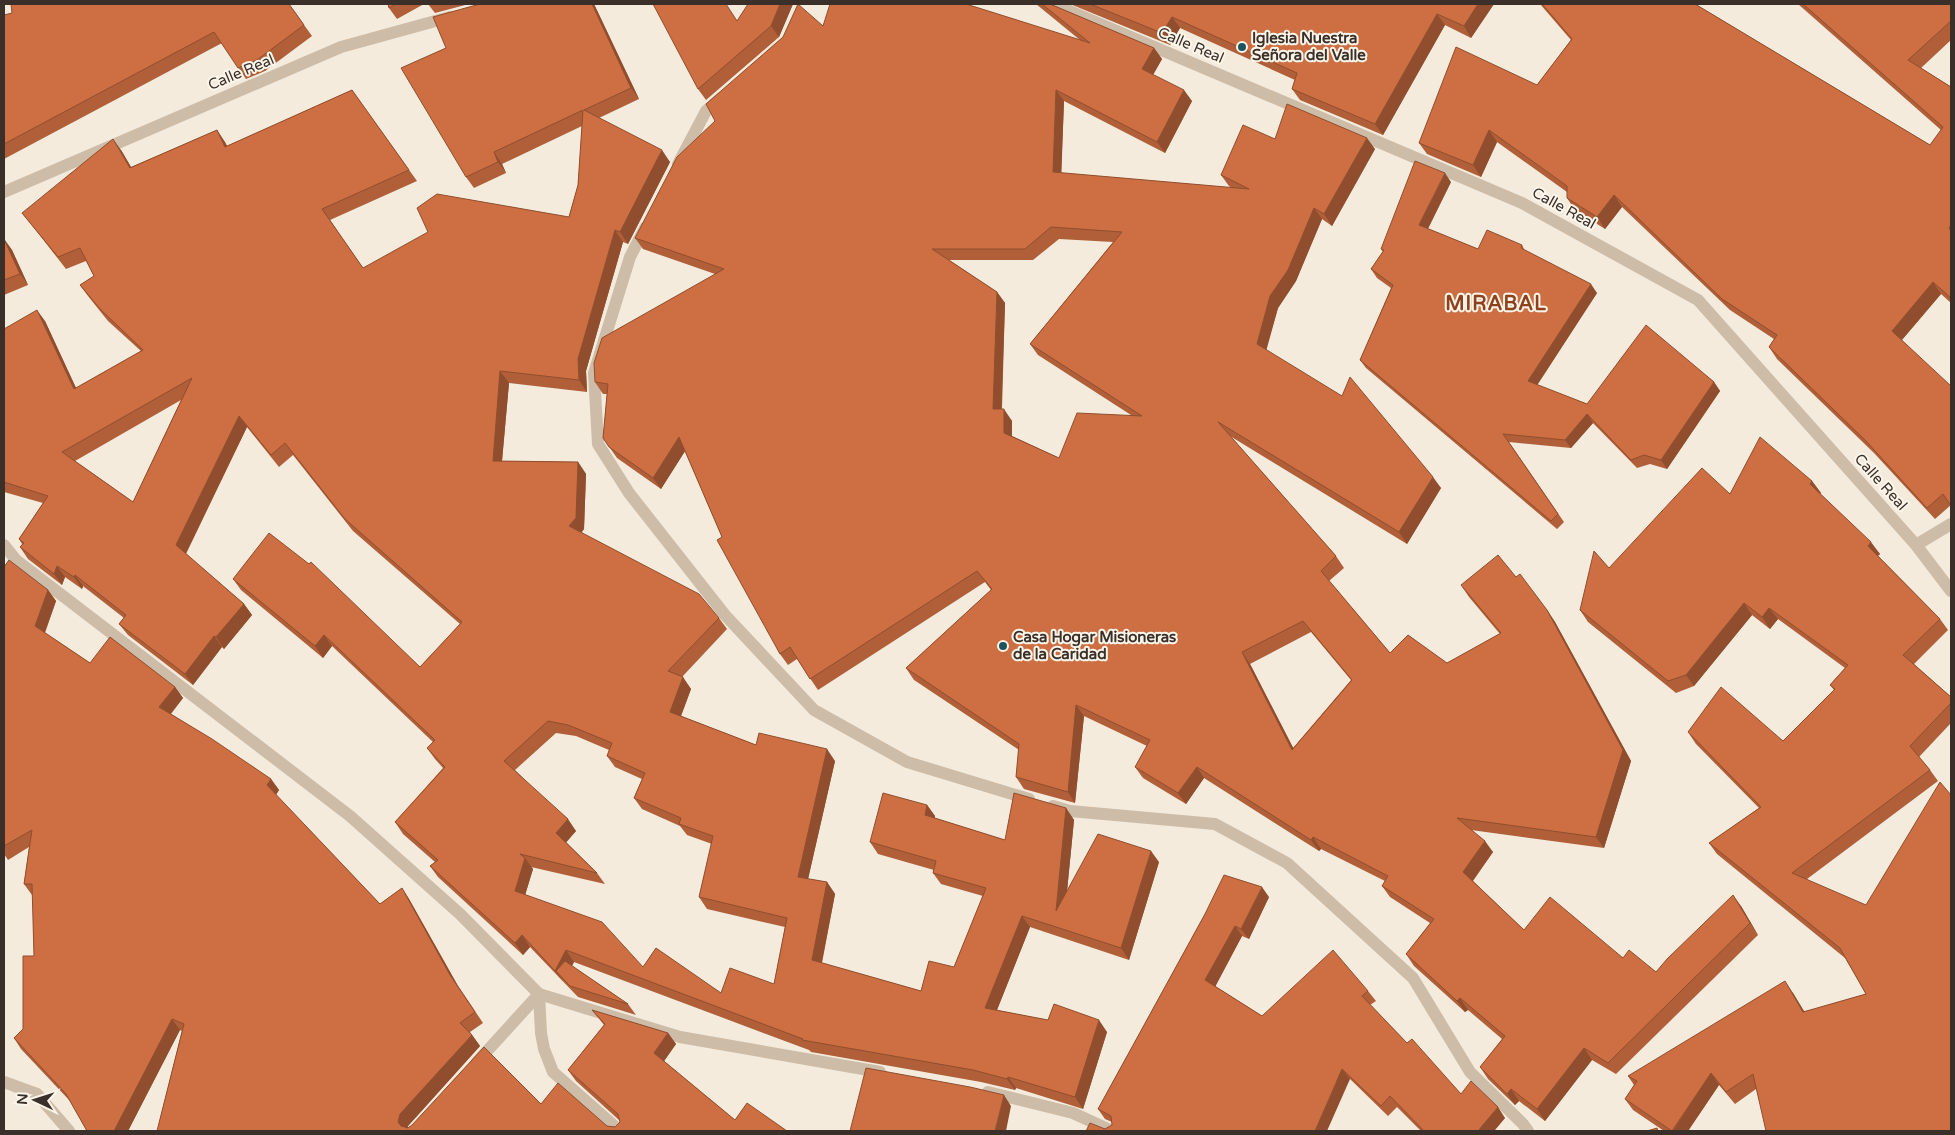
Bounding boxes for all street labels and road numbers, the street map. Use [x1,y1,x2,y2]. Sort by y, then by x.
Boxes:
street label: Calle Real [1155,23,1227,67]
street label: Calle Real [205,50,277,94]
street label: Calle Real [1529,183,1599,233]
street label: Calle Real [1851,450,1911,514]

